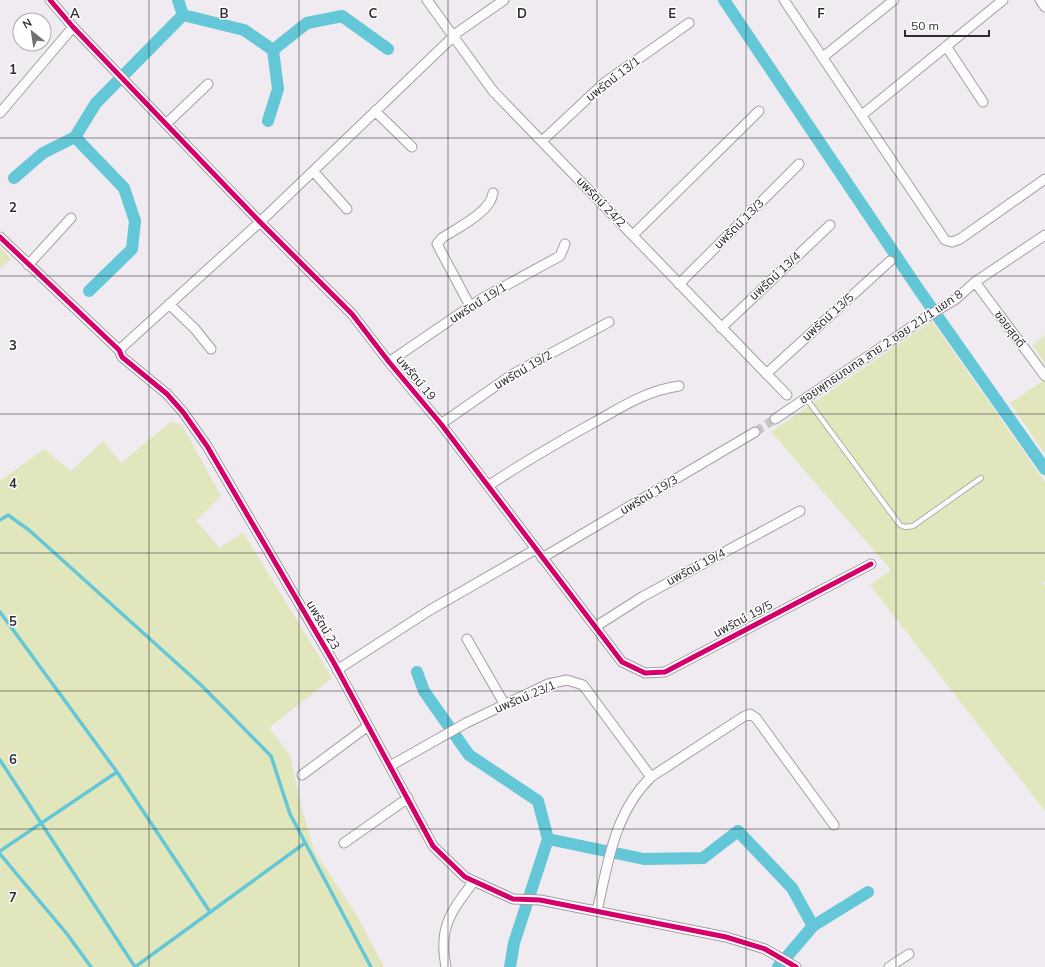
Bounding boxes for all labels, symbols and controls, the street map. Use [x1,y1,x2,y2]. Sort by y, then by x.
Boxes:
text: A [70,5,80,21]
text: B [220,5,229,21]
text: C [369,5,378,21]
text: D [517,5,527,21]
text: E [668,5,676,21]
text: F [817,5,825,21]
north arrow [12,12,52,52]
scale bar [905,12,989,38]
text: N [20,15,34,31]
text: 50 m [911,18,939,33]
street label: นพรัตน์ 13/1 [583,53,643,104]
text: 1 [9,61,17,77]
street label: นพรัตน์ 24/2 [573,173,629,230]
street label: นพรัตน์ 13/3 [710,195,767,252]
text: 2 [9,199,17,215]
street label: นพรัตน์ 13/4 [746,248,803,303]
street label: นพรัตน์ 19/1 [446,279,509,326]
street label: ซอยพุทธมณฑล สาย 2 ซอย 21/1 แยก 8 [796,286,965,407]
street label: นพรัตน์ 13/5 [799,289,857,344]
street label: ซอยสุดดี [992,307,1029,350]
text: 3 [9,337,17,353]
street label: นพรัตน์ 19/2 [491,347,555,392]
street label: นพรัตน์ 19 [393,352,440,403]
street label: นพรัตน์ 19/3 [617,471,680,518]
text: 4 [9,475,17,491]
street label: นพรัตน์ 19/4 [664,545,728,588]
street label: นพรัตน์ 19/5 [711,597,775,640]
street label: นพรัตน์ 23 [303,598,343,652]
text: 5 [9,613,17,629]
street label: นพรัตน์ 23/1 [492,677,558,716]
text: 6 [9,751,17,767]
text: 7 [9,889,17,905]

